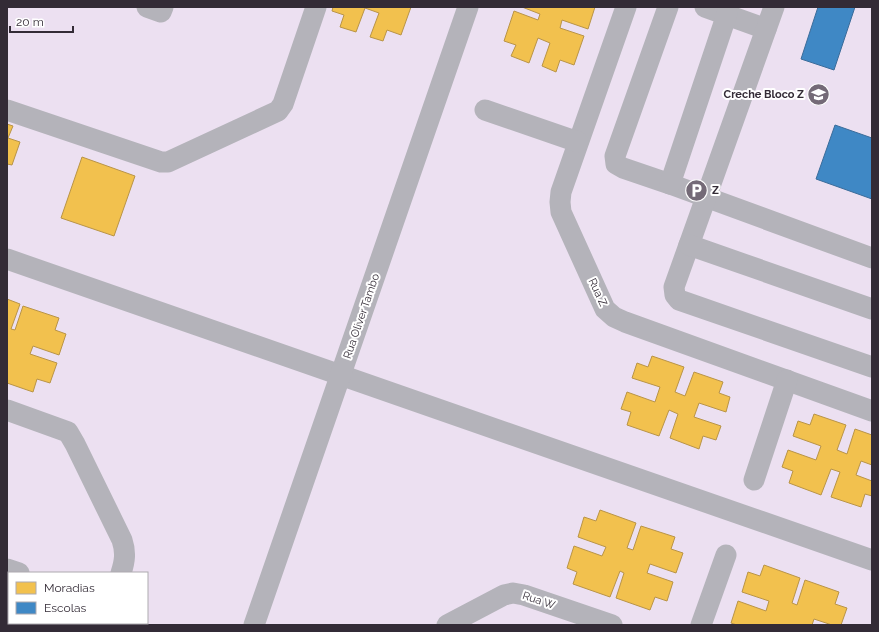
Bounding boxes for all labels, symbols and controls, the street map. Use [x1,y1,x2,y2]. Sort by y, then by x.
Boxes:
scale bar [10,8,73,34]
text: 20 m [16,15,44,29]
school or university icon: Creche Bloco Z [806,81,832,107]
place label: Creche Bloco Z [724,88,804,101]
parking icon: Z [683,177,709,203]
place label: Z [712,184,719,197]
street label: Rua Oliver Tambo [341,271,382,360]
street label: Rua Z [585,276,610,308]
legend [8,572,148,624]
text: Moradias [44,581,95,595]
street label: Rua W [521,589,557,612]
text: Escolas [44,601,87,615]

